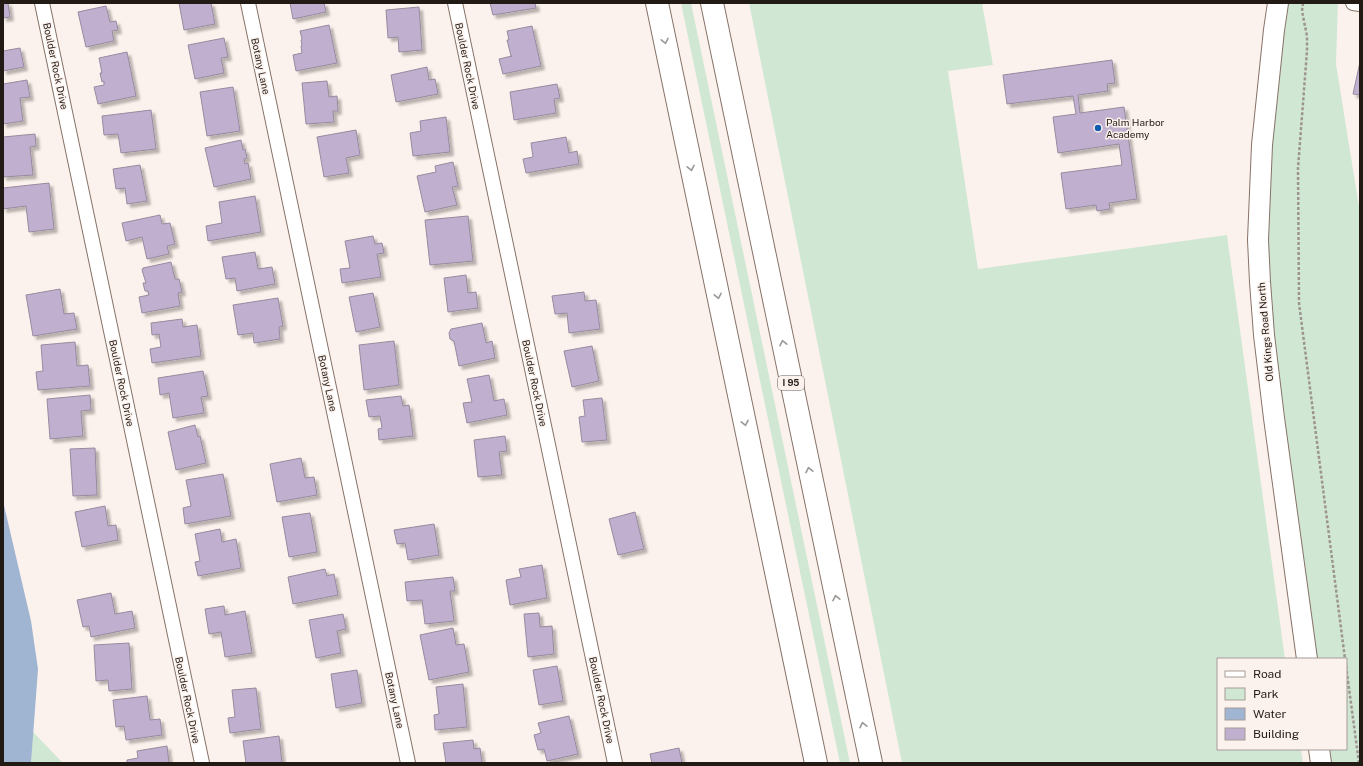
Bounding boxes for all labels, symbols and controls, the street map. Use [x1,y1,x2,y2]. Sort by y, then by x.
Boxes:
street label: Boulder Rock Drive [41,21,71,111]
street label: Boulder Rock Drive [453,21,483,111]
street label: Botany Lane [249,37,273,96]
one-way arrow [660,38,668,44]
place label: Palm Harbor Academy [1106,116,1165,140]
marker: Palm Harbor Academy [1093,123,1103,133]
one-way arrow [687,165,695,172]
street label: Old Kings Road North [1255,282,1275,382]
one-way arrow [713,293,722,299]
street label: Boulder Rock Drive [107,338,137,428]
street label: Boulder Rock Drive [520,338,550,428]
one-way arrow [779,340,787,346]
street label: Botany Lane [316,354,340,413]
road number: I 95 [778,376,804,390]
one-way arrow [740,420,748,426]
one-way arrow [806,467,814,473]
one-way arrow [833,594,841,601]
street label: Boulder Rock Drive [173,655,203,745]
street label: Boulder Rock Drive [587,655,617,745]
legend [1217,658,1347,750]
text: Road [1253,667,1281,681]
street label: Botany Lane [383,671,407,730]
text: Park [1253,687,1279,701]
text: Water [1253,707,1287,721]
one-way arrow [859,722,867,728]
text: Building [1253,727,1299,741]

